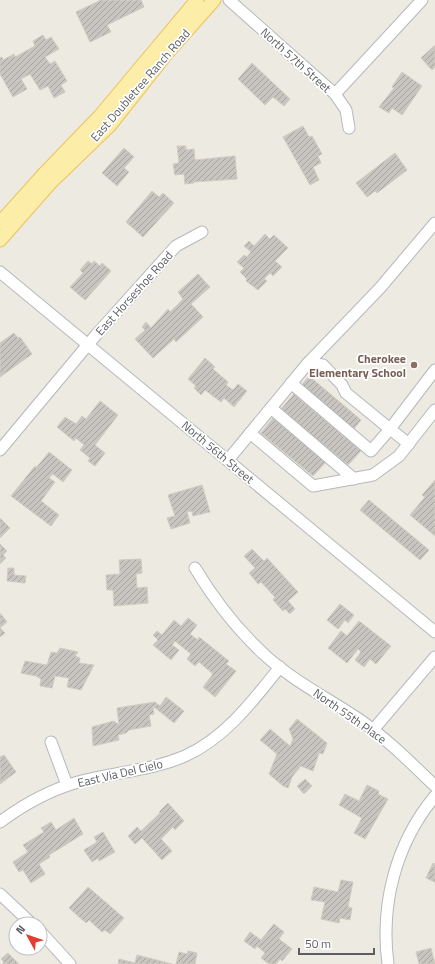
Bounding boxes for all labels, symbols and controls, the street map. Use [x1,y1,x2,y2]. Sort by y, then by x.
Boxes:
street label: North 57th Street [256,23,336,98]
street label: East Doubletree Ranch Road [86,25,194,145]
street label: East Horseshoe Road [91,246,177,340]
place label: Cherokee Elementary School [309,349,406,382]
marker: Cherokee Elementary School [409,360,419,370]
street label: North 56th Street [178,416,259,489]
street label: North 55th Place [309,684,391,748]
street label: East Via Del Cielo [76,754,164,792]
north arrow [8,916,48,956]
text: N [12,922,29,938]
scale bar [299,930,374,956]
text: 50 m [305,934,331,953]

